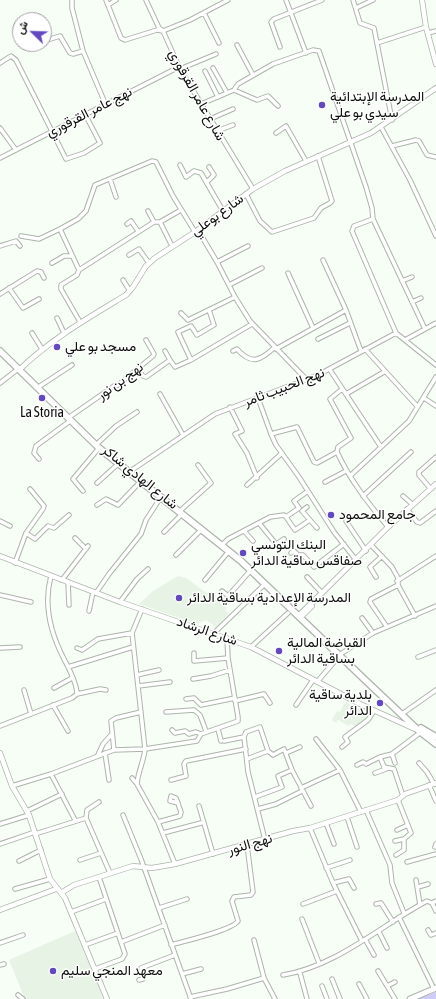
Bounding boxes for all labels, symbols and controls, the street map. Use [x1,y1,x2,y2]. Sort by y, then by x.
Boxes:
north arrow [12,12,52,52]
text: ش [14,19,30,36]
street label: شارع عامر القرقوري [165,46,229,144]
street label: نهج عامر القرقوري [43,83,135,141]
place label: المدرسة الإبتدائية سيدي بو علي [330,89,424,122]
marker: المدرسة الإبتدائية سيدي بو علي [317,100,327,110]
street label: شارع بوعلي [187,190,247,240]
place label: مسجد بو علي [65,339,136,355]
marker: مسجد بو علي [52,342,62,352]
street label: نهج بن نور [93,358,147,404]
street label: نهج الحبيب ثامر [241,364,327,410]
marker: La Storia [37,393,47,403]
place label: La Storia [20,405,64,421]
street label: شارع الهادي شاكر [99,441,181,513]
place label: جامع المحمود [339,507,416,523]
marker: جامع المحمود [326,510,336,520]
place label: البنك التونسي صفاقس ساقية الدائر [251,537,362,570]
marker: البنك التونسي صفاقس ساقية الدائر [238,548,248,558]
place label: المدرسة الإعدادية بساقية الدائر [187,590,351,606]
marker: المدرسة الإعدادية بساقية الدائر [174,593,184,603]
street label: شارع الرشاد [174,613,240,649]
place label: القباضة المالية بساقية الدائر [287,635,366,668]
marker: القباضة المالية بساقية الدائر [274,646,284,656]
place label: بلدية ساقية الدائر [309,687,372,720]
marker: بلدية ساقية الدائر [375,698,385,708]
street label: نهج النور [226,830,274,858]
place label: معهد المنجي سليم [61,963,163,979]
marker: معهد المنجي سليم [48,966,58,976]

